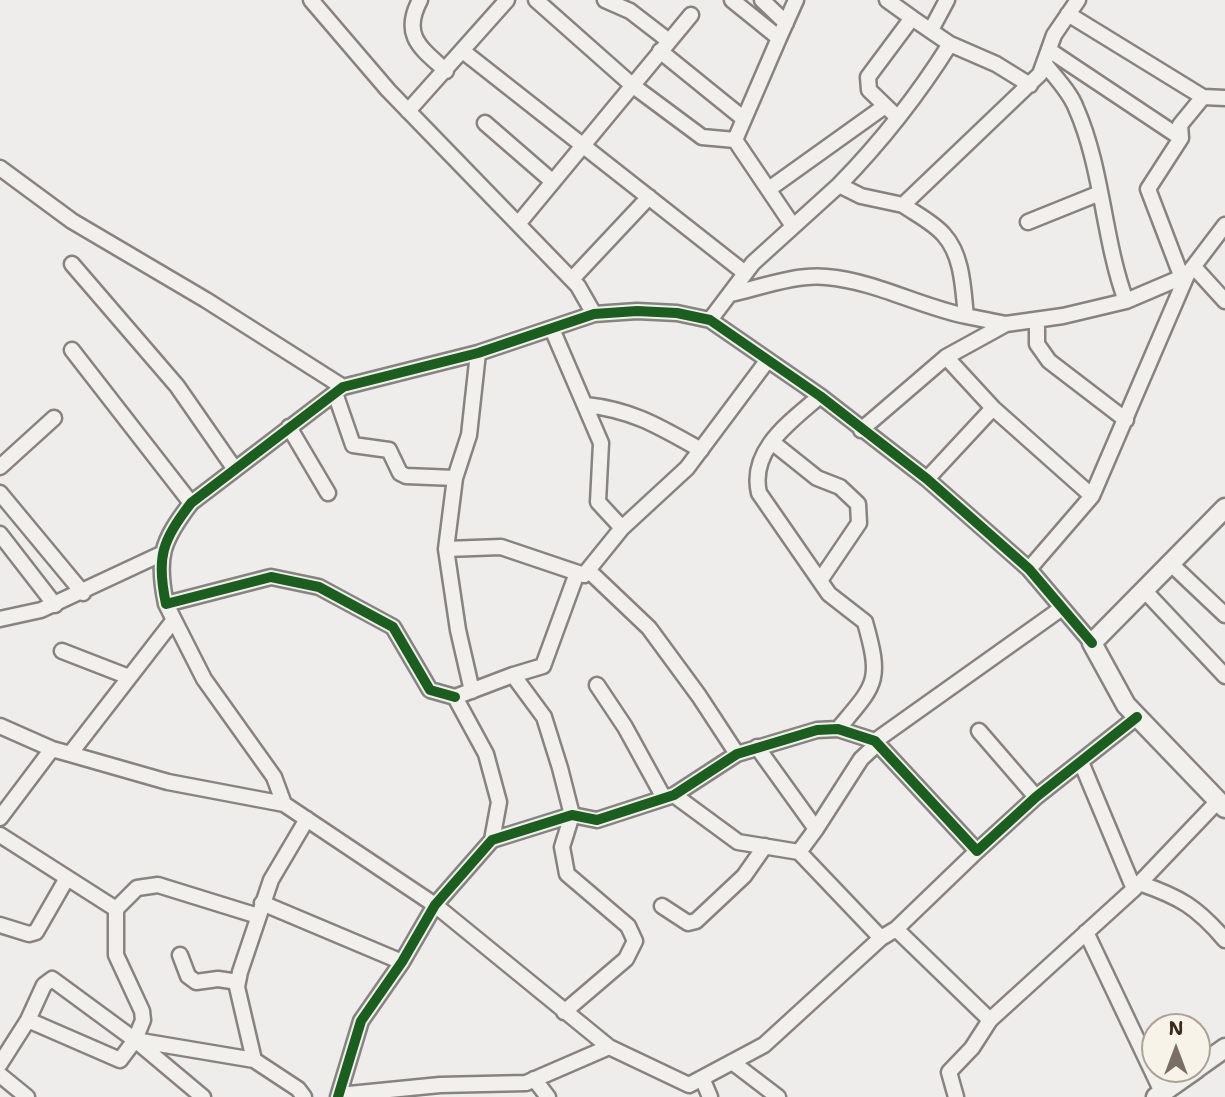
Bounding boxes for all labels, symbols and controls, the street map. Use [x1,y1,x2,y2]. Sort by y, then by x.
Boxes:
north arrow [1141,1013,1211,1083]
text: N [1168,1016,1184,1041]

